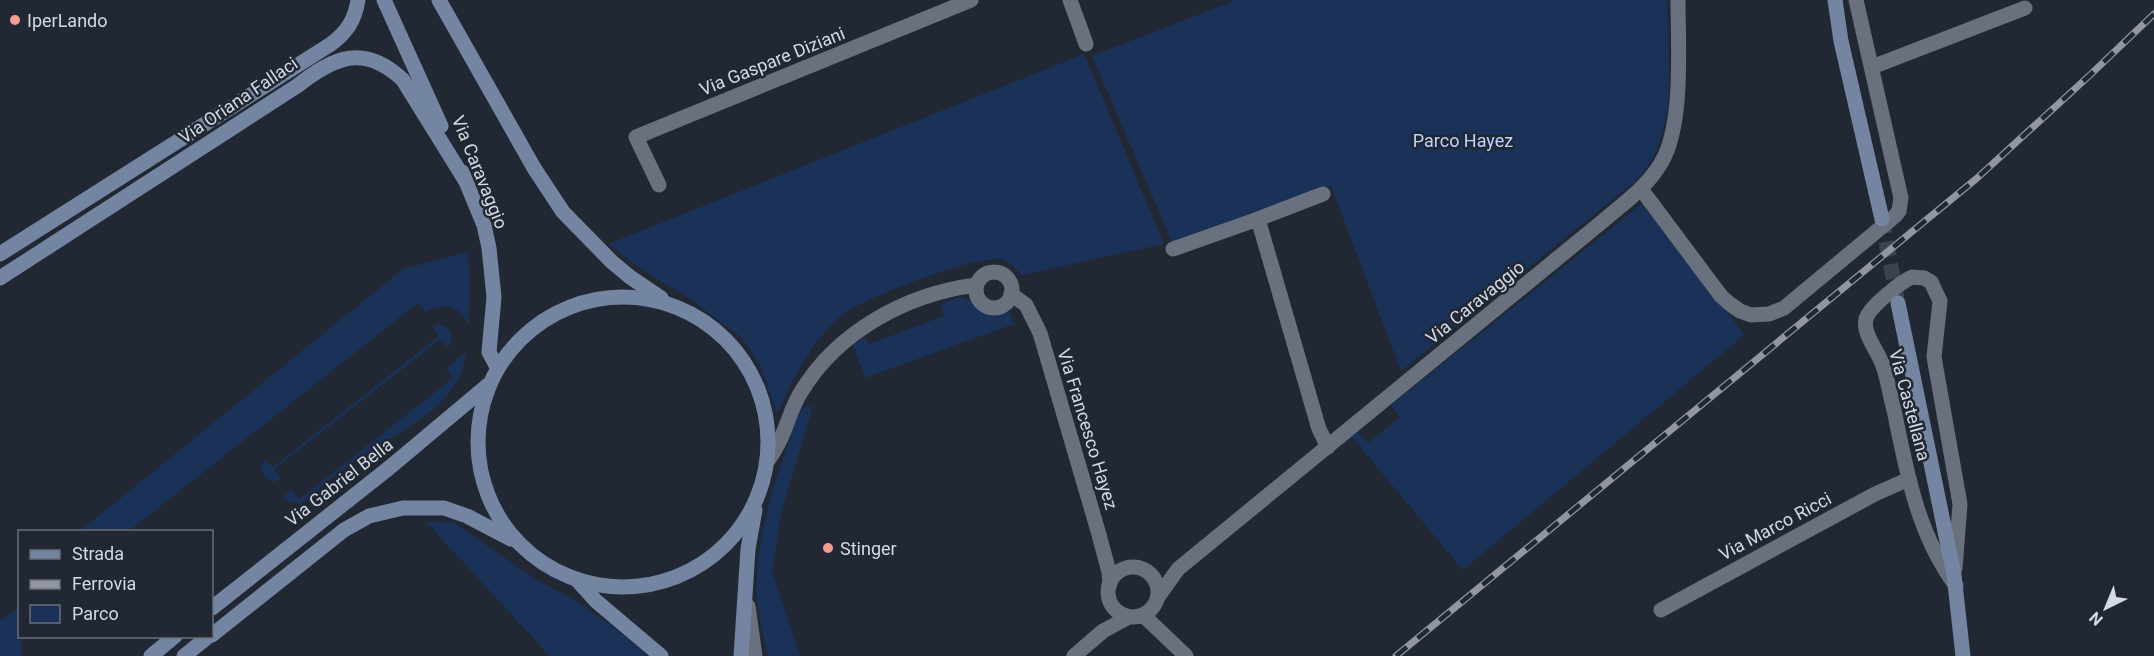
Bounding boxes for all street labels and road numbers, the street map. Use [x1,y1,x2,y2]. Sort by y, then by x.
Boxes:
street label: Via Gaspare Diziani [696,22,848,100]
street label: Via Oriana Fallaci [175,53,301,147]
street label: Via Caravaggio [448,112,512,232]
street label: Via Caravaggio [1422,256,1528,348]
street label: Via Francesco Hayez [1054,346,1122,512]
street label: Via Castellana [1885,347,1935,463]
street label: Via Gabriel Bella [281,434,397,530]
street label: Via Marco Ricci [1715,488,1835,564]

